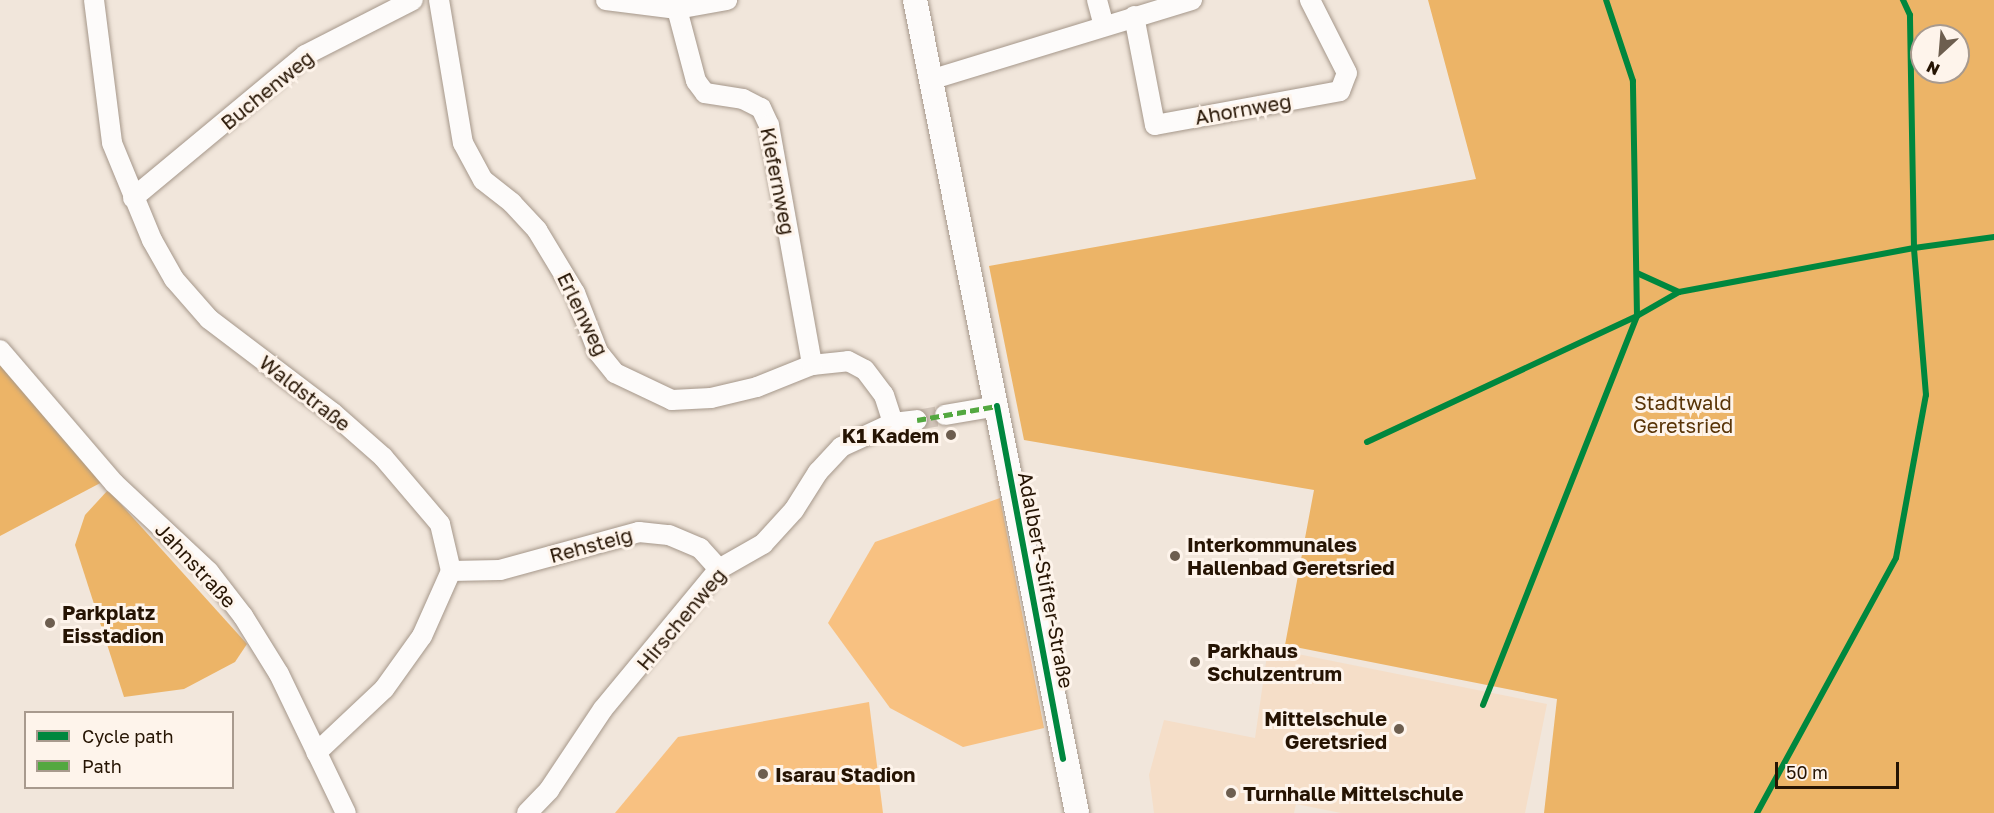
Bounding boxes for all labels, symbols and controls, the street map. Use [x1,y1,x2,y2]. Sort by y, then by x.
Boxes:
north arrow [1910,24,1970,84]
street label: Buchenweg [216,45,318,135]
text: N [1923,57,1943,80]
street label: Ahornweg [1193,89,1293,129]
street label: Kiefernweg [756,125,800,237]
street label: Erlenweg [553,268,613,360]
street label: Waldstraße [255,350,355,436]
park label: Stadtwald Geretsried [1633,390,1733,437]
place label: K1 Kadem [842,423,939,447]
marker: K1 Kadem [944,428,958,442]
street label: Adalbert-Stifter-Straße [1013,470,1079,690]
street label: Jahnstraße [150,517,242,613]
street label: Rehsteig [547,522,635,568]
place label: Interkommunales Hallenbad Geretsried [1187,532,1394,579]
marker: Interkommunales Hallenbad Geretsried [1168,549,1182,563]
street label: Hirschenweg [631,563,731,675]
place label: Parkplatz Eisstadion [62,600,164,647]
marker: Parkplatz Eisstadion [43,616,57,630]
place label: Parkhaus Schulzentrum [1207,638,1342,685]
marker: Parkhaus Schulzentrum [1188,655,1202,669]
place label: Mittelschule Geretsried [1264,706,1387,753]
legend [24,711,234,789]
marker: Mittelschule Geretsried [1392,722,1406,736]
text: Cycle path [82,725,174,747]
scale bar [1778,750,1902,788]
text: Path [82,755,122,777]
text: 50 m [1786,761,1828,783]
place label: Isarau Stadion [775,762,915,786]
marker: Isarau Stadion [756,767,770,781]
place label: Turnhalle Mittelschule [1243,781,1463,805]
marker: Turnhalle Mittelschule [1224,786,1238,800]

